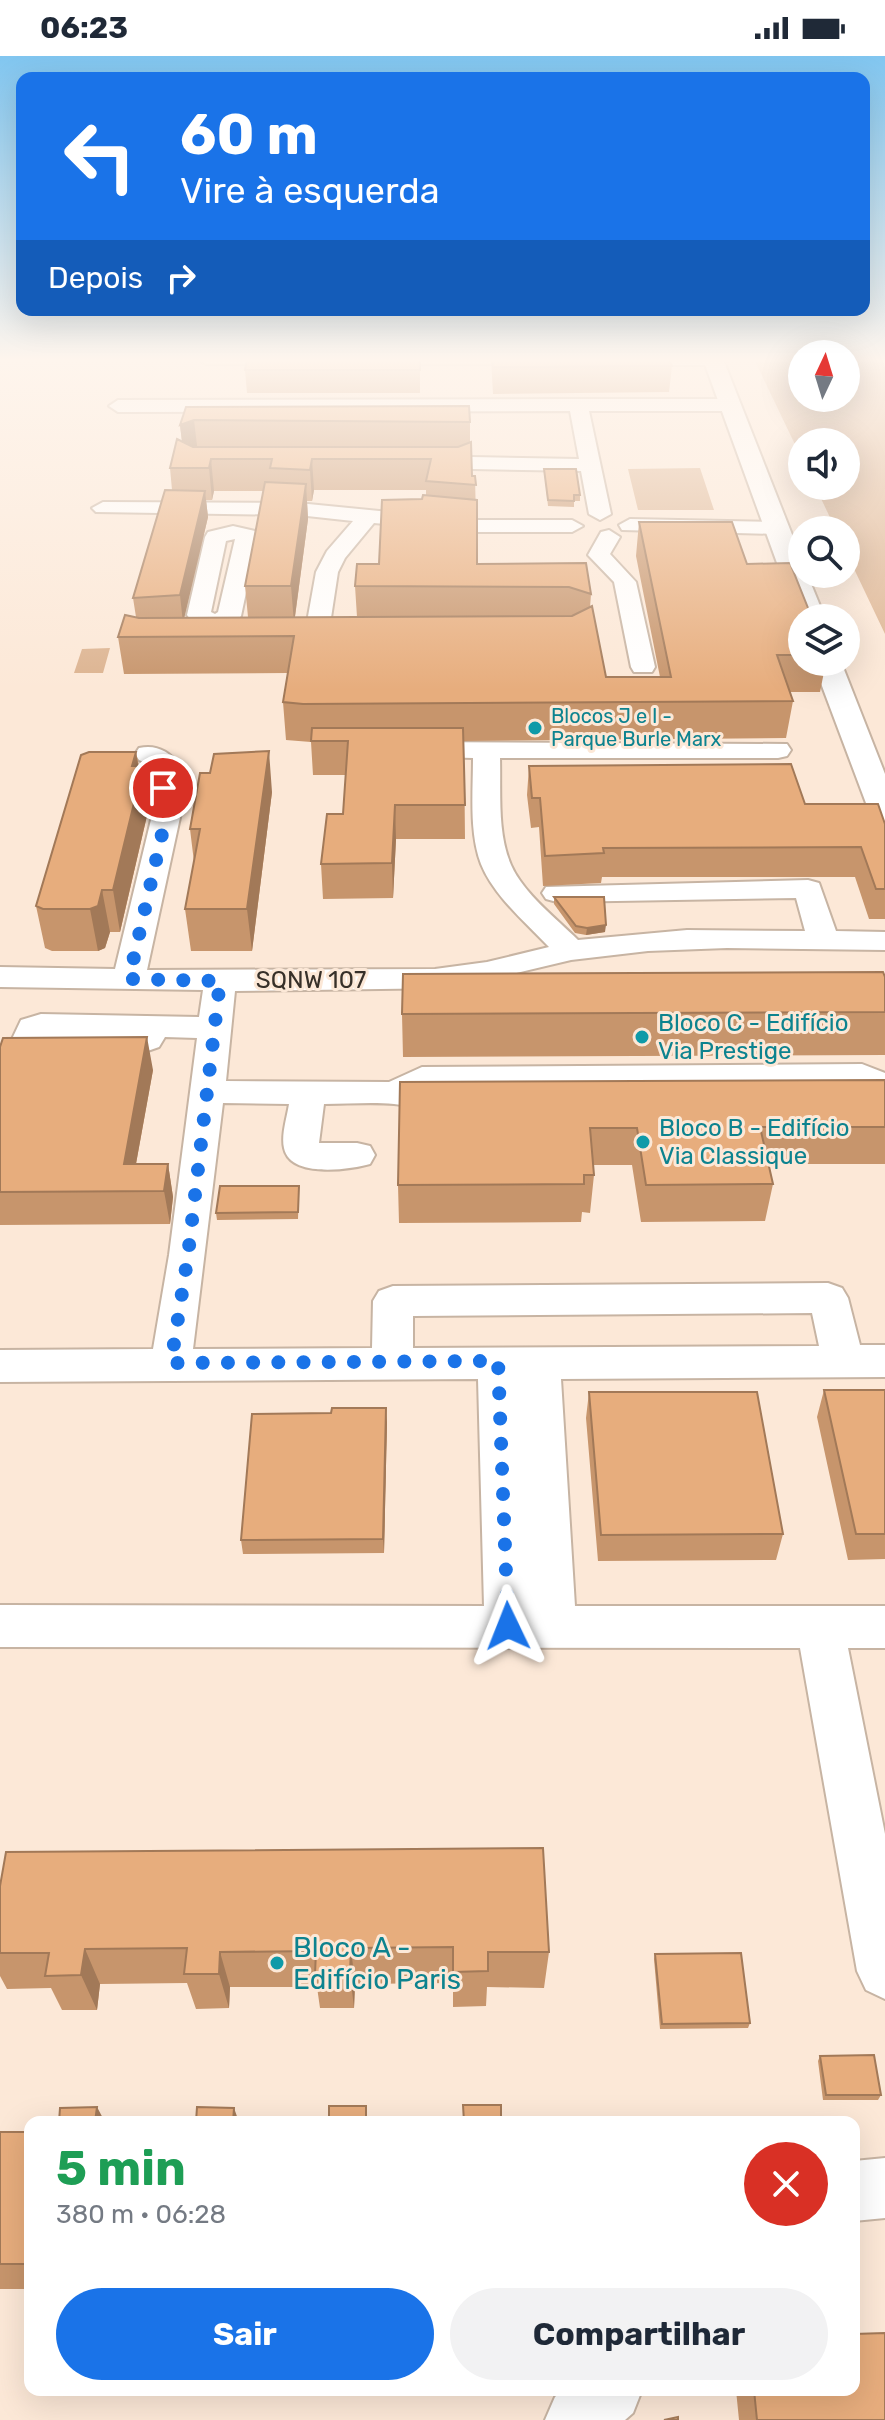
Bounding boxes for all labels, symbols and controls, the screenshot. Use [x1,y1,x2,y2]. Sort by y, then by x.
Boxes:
text: 06:23 [40,10,128,46]
text: 60 m [180,102,318,168]
icon: left [48,104,152,208]
text: Vire à esquerda [180,169,440,212]
icon: right [159,256,203,300]
text: Depois [48,260,143,296]
north arrow [788,340,860,412]
map controls [788,340,860,676]
button: sound [788,428,860,500]
button: search [788,516,860,588]
button: layers [788,604,860,676]
place label: Blocos J e I - Parque Burle Marx [551,704,722,751]
marker: Blocos J e I - Parque Burle Marx [526,719,544,737]
pin [129,754,197,822]
icon: arrive [141,766,185,810]
street label: SQNW 107 [256,966,366,994]
place label: Bloco C - Edifício Via Prestige [658,1009,848,1065]
marker: Bloco C - Edifício Via Prestige [633,1028,651,1046]
place label: Bloco B - Edifício Via Classique [659,1114,849,1170]
marker: Bloco B - Edifício Via Classique [634,1133,652,1151]
position arrow [466,1584,550,1668]
place label: Bloco A - Edifício Paris [293,1931,461,1996]
marker: Bloco A - Edifício Paris [268,1954,286,1972]
text: 5 min [56,2140,186,2197]
button: close [744,2142,828,2226]
text: 380 m · 06:28 [56,2199,226,2230]
button: Sair [56,2288,434,2380]
button: Compartilhar [450,2288,828,2380]

